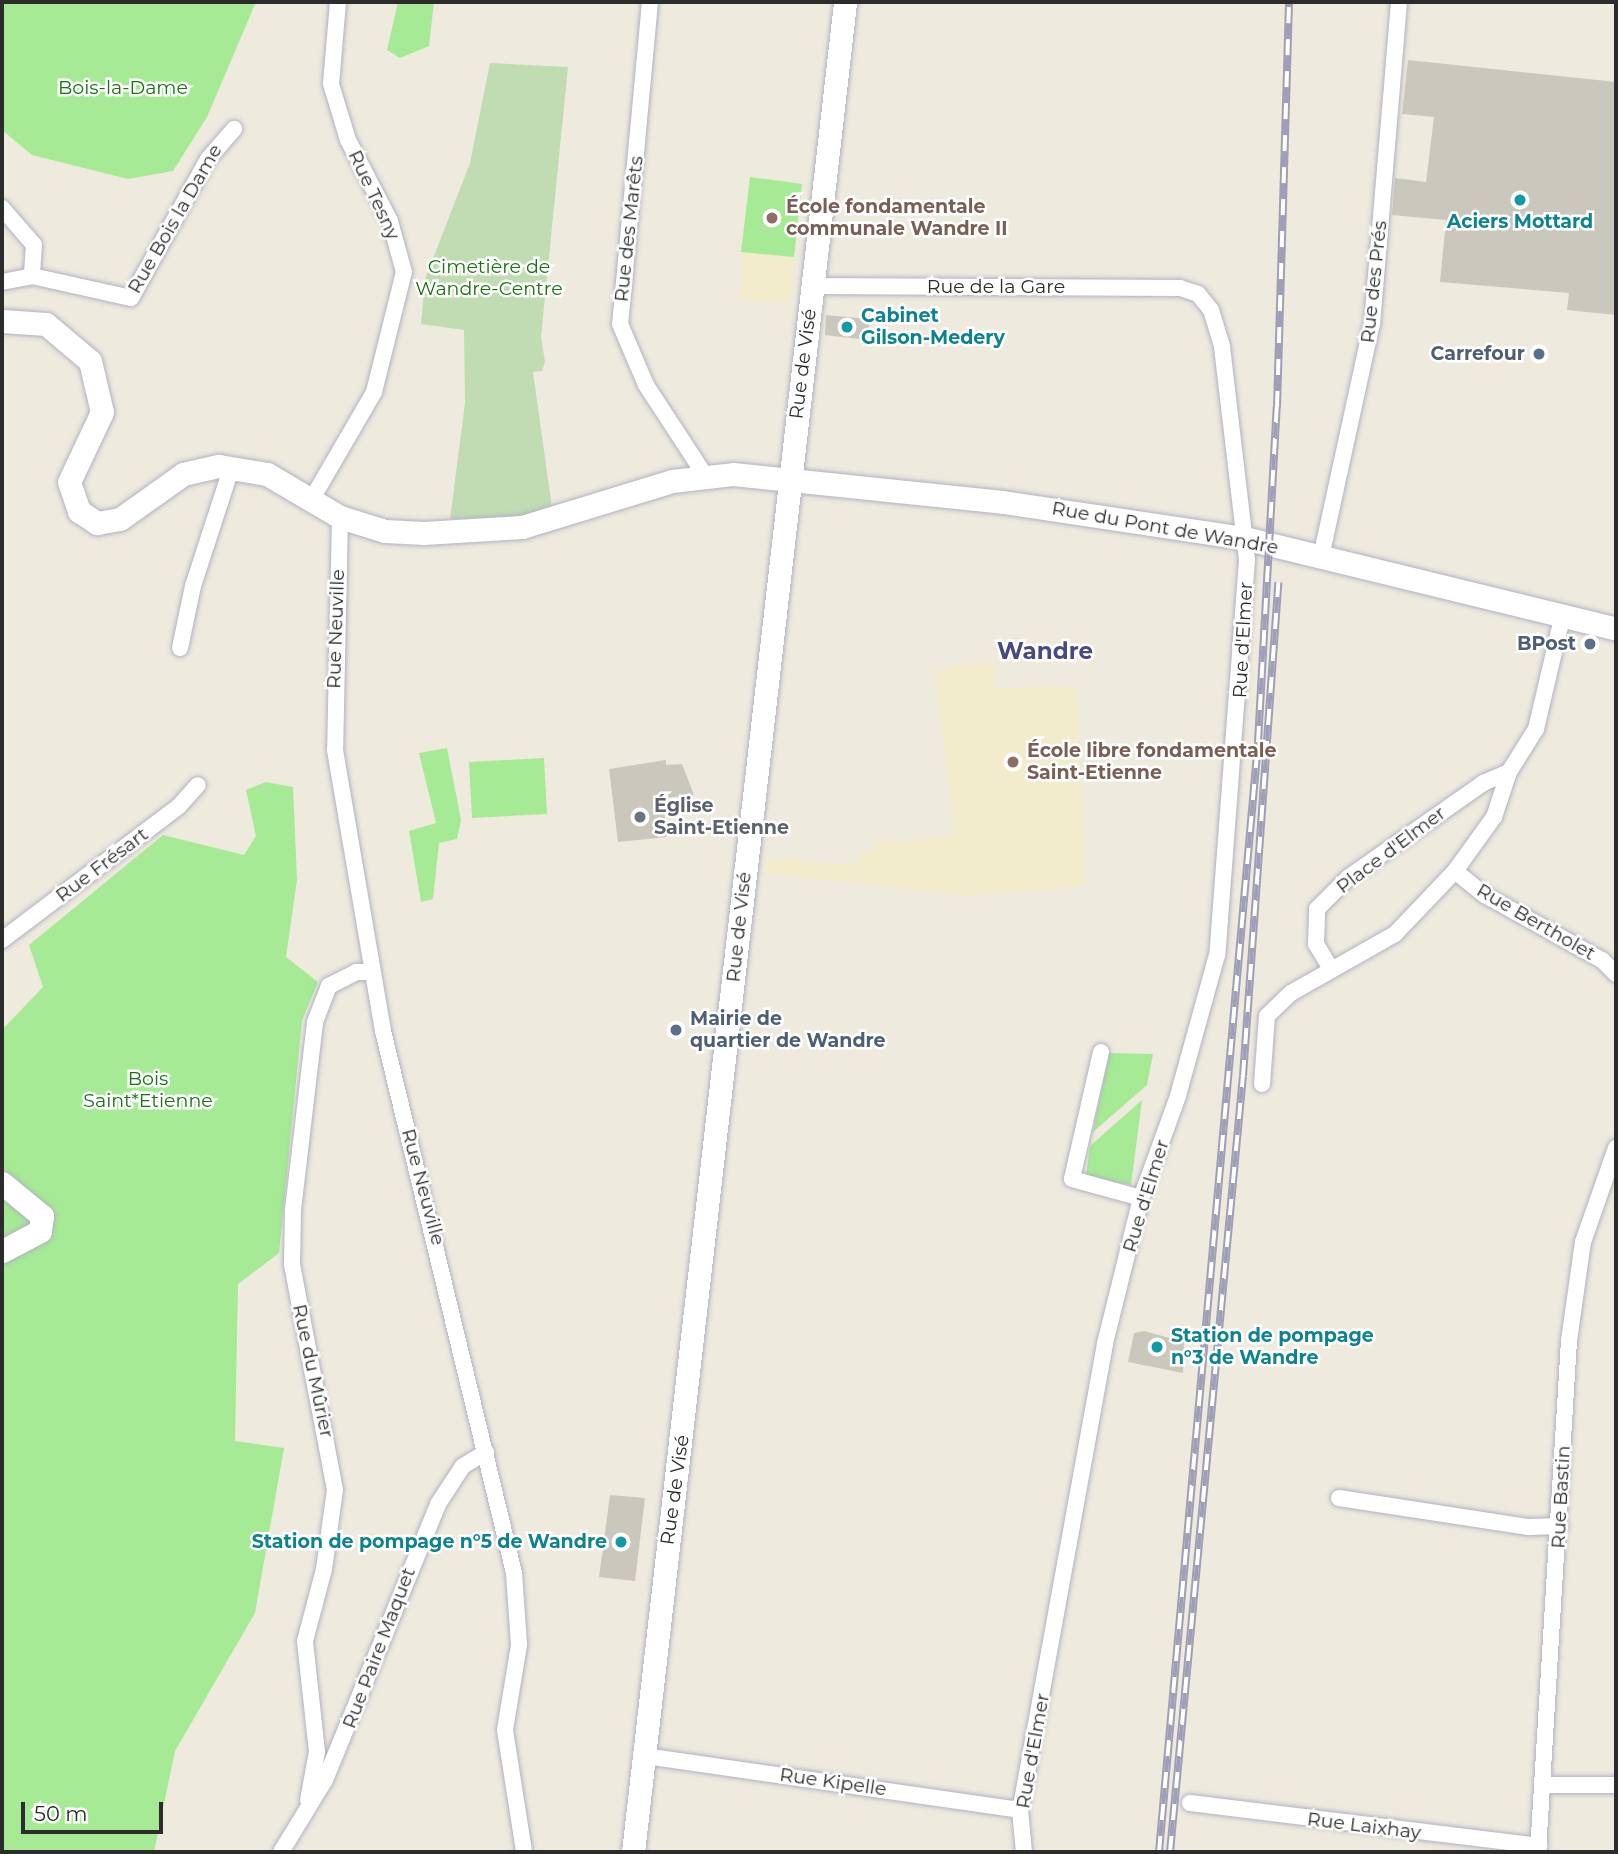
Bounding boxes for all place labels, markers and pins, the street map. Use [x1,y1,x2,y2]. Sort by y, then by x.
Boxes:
marker: Aciers Mottard [1512,192,1528,208]
place label: École fondamentale communale Wandre II [786,196,1007,240]
marker: École fondamentale communale Wandre II [764,210,780,226]
place label: Aciers Mottard [1447,211,1593,233]
place label: Cabinet Gilson-Medery [861,305,1005,349]
marker: Cabinet Gilson-Medery [839,319,855,335]
place label: Carrefour [1431,343,1525,365]
marker: Carrefour [1531,346,1547,362]
place label: BPost [1517,633,1576,655]
marker: BPost [1582,636,1598,652]
place label: École libre fondamentale Saint-Etienne [1027,740,1276,784]
marker: École libre fondamentale Saint-Etienne [1005,754,1021,770]
place label: Église Saint-Etienne [654,795,789,839]
marker: Église Saint-Etienne [632,809,648,825]
place label: Mairie de quartier de Wandre [690,1008,886,1052]
marker: Mairie de quartier de Wandre [668,1022,684,1038]
place label: Station de pompage n°3 de Wandre [1171,1325,1374,1369]
marker: Station de pompage n°3 de Wandre [1149,1339,1165,1355]
place label: Station de pompage n°5 de Wandre [252,1531,607,1553]
marker: Station de pompage n°5 de Wandre [613,1534,629,1550]

